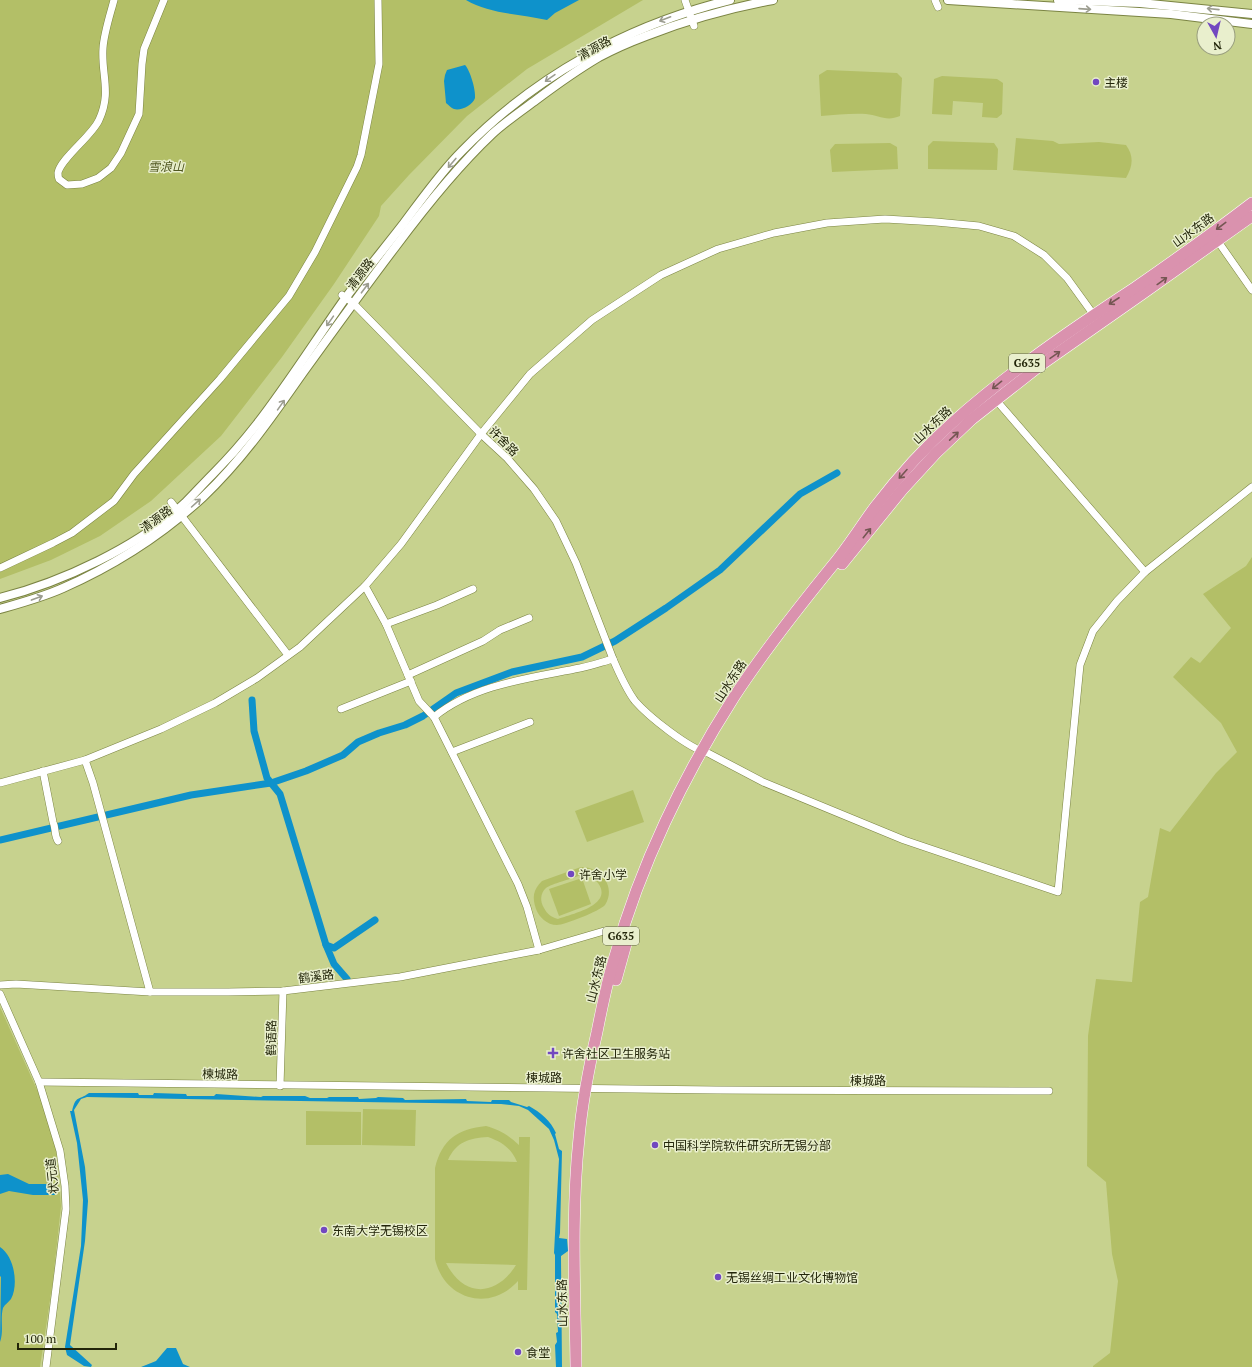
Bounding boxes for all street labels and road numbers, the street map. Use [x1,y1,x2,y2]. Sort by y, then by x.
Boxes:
street label: 清源路 [575,33,613,63]
street label: 山水东路 [1169,210,1217,250]
street label: 清源路 [343,255,377,293]
road number: G635 [1009,354,1045,372]
street label: 山水东路 [910,403,954,447]
street label: 许舍路 [486,423,522,459]
street label: 清源路 [137,502,175,536]
street label: 山水东路 [711,657,749,705]
road number: G635 [603,927,639,945]
street label: 山水东路 [583,954,609,1004]
street label: 鹤溪路 [297,966,335,986]
street label: 鹤语路 [263,1020,279,1056]
street label: 楝城路 [202,1066,238,1082]
street label: 楝城路 [526,1070,562,1085]
street label: 楝城路 [850,1073,886,1088]
street label: 状元道 [43,1157,61,1195]
street label: 山水东路 [554,1279,570,1327]

